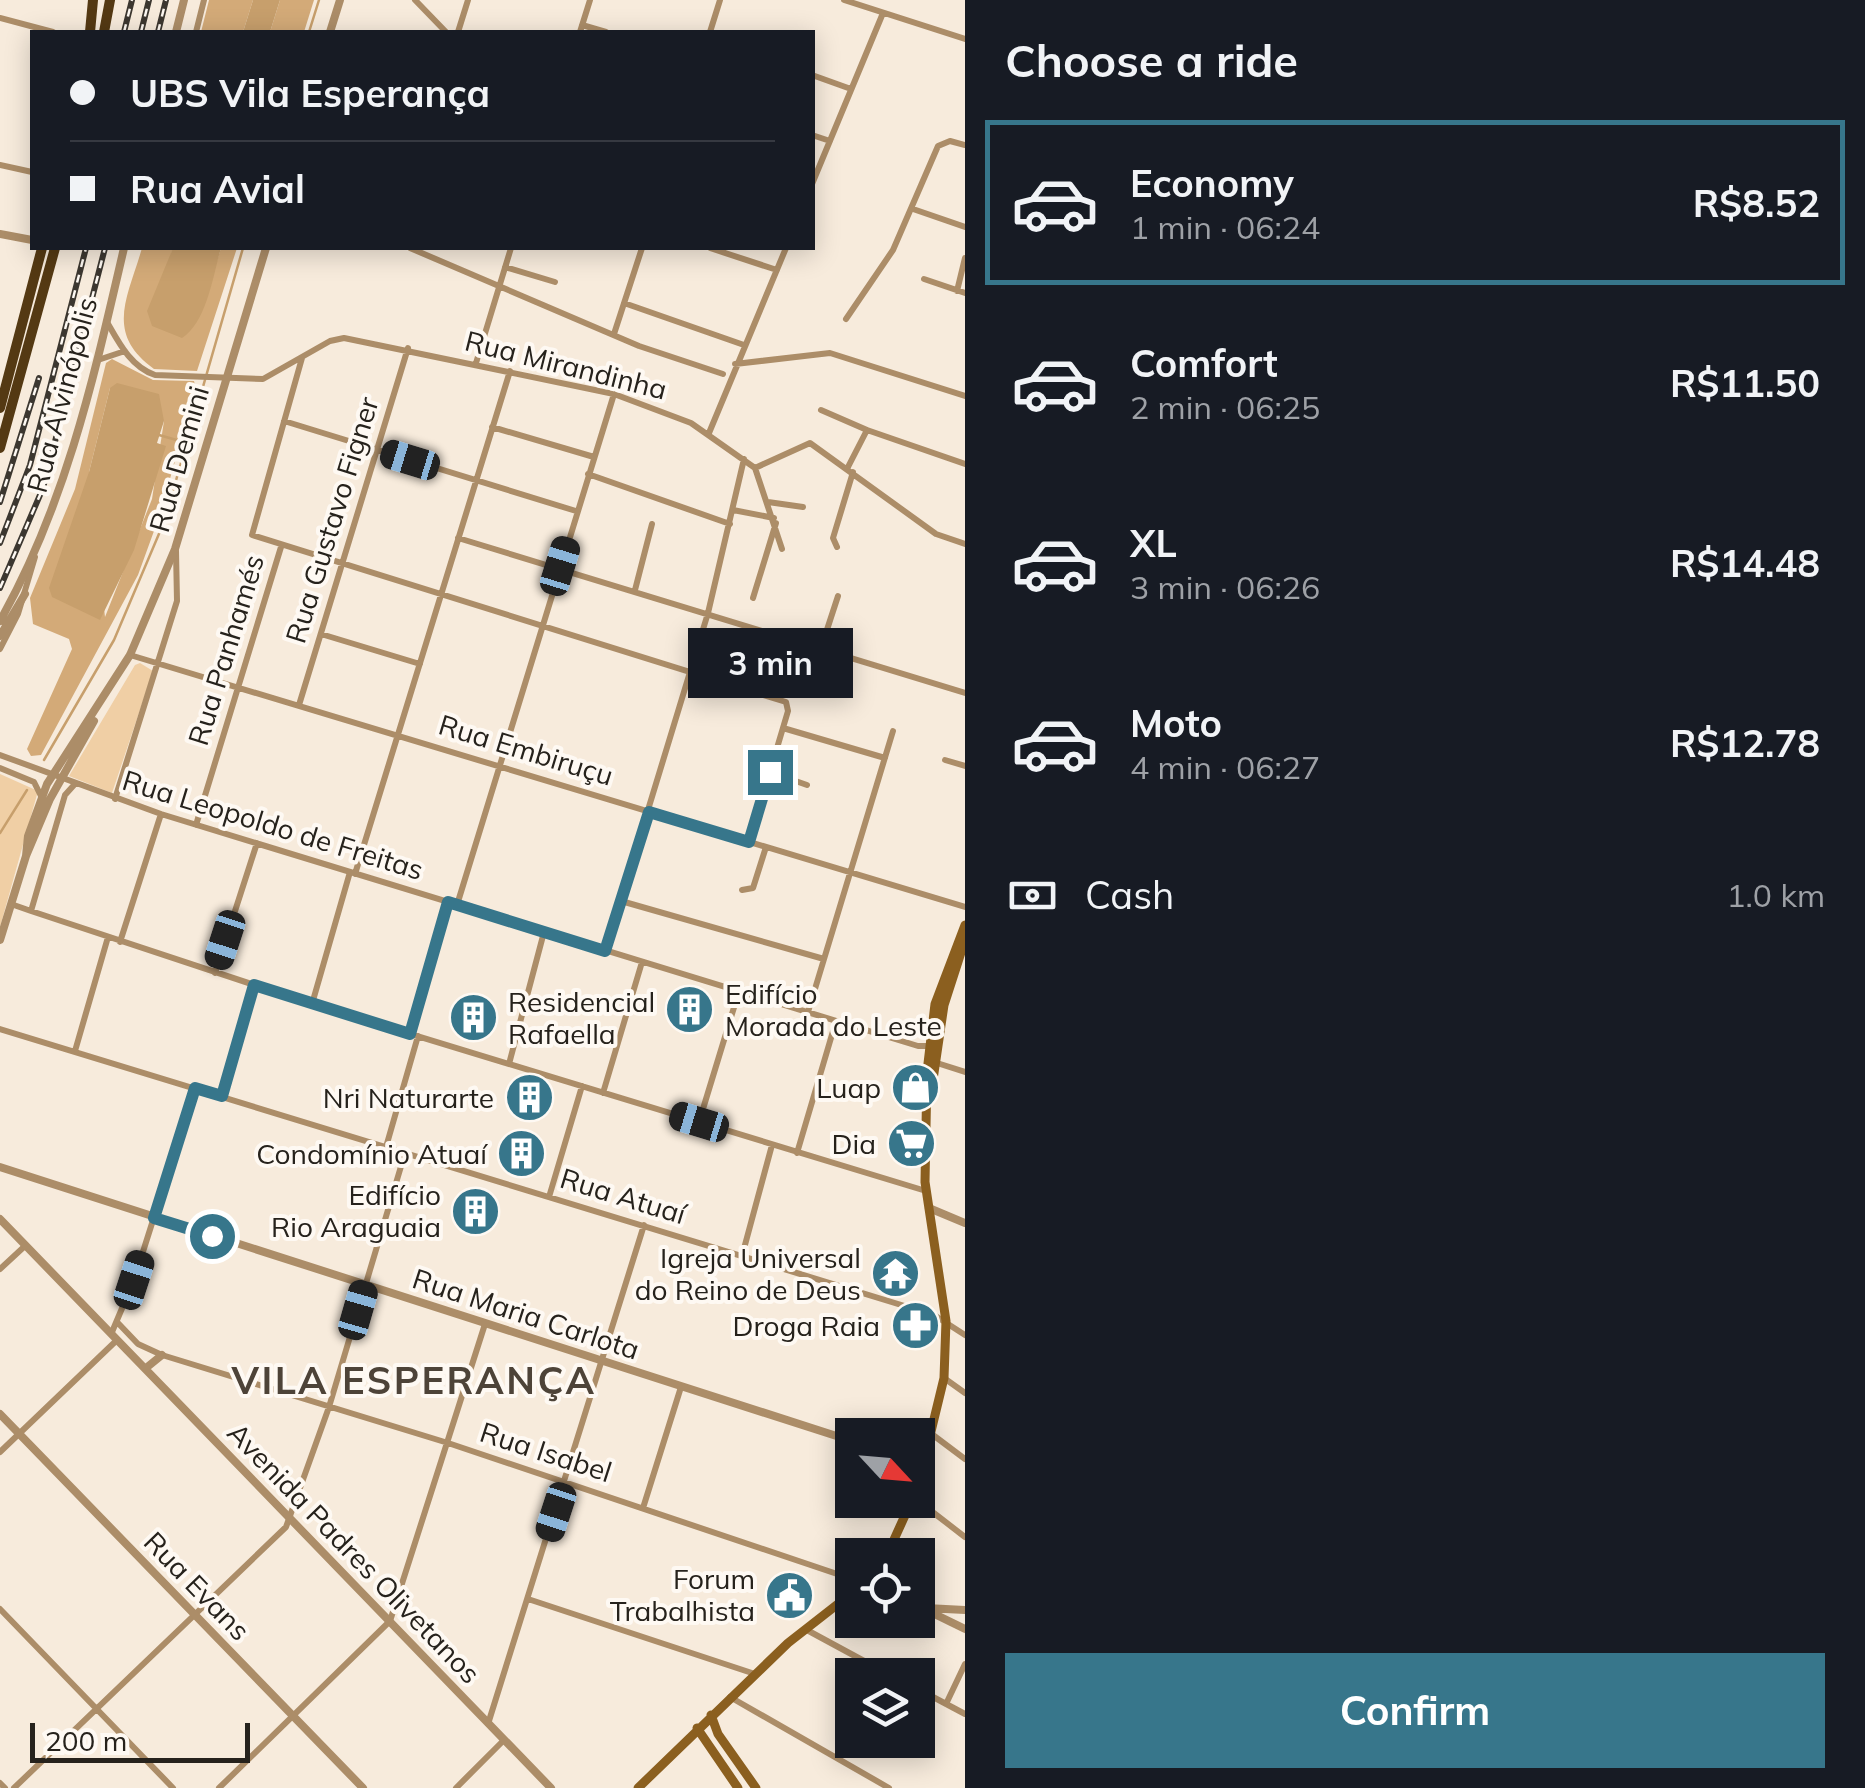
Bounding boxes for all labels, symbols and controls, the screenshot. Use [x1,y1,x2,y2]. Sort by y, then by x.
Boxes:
text: Choose a ride [1005,32,1298,88]
text: UBS Vila Esperança [130,69,490,117]
icon: car [1010,158,1100,248]
text: Economy [1130,159,1294,207]
text: Rua Avial [130,165,305,213]
text: R$8.52 [1693,179,1820,227]
text: 1 min · 06:24 [1130,207,1320,247]
street label: Rua Alvinópolis [19,293,104,496]
street label: Rua Mirandinha [462,323,671,406]
icon: car [1010,338,1100,428]
text: Comfort [1130,339,1278,387]
text: R$11.50 [1670,359,1820,407]
street label: Rua Demini [141,382,216,536]
text: 2 min · 06:25 [1130,387,1320,427]
street label: Rua Gustavo Figner [277,392,386,647]
car [377,437,443,483]
icon: car [1010,518,1100,608]
text: XL [1130,519,1177,567]
car [537,533,583,599]
text: R$14.48 [1670,539,1820,587]
street label: Rua Panhamés [180,550,271,749]
text: 3 min · 06:26 [1130,567,1320,607]
callout: 3 min [688,627,852,697]
text: 3 min [728,643,813,683]
icon: car [1010,698,1100,788]
text: Moto [1130,699,1222,747]
street label: Rua Embiruçu [435,706,618,793]
text: R$12.78 [1670,719,1820,767]
text: 4 min · 06:27 [1130,747,1320,787]
route end [748,750,793,795]
street label: Rua Leopoldo de Freitas [119,762,428,887]
icon: cash [1005,868,1060,923]
text: Cash [1085,871,1174,919]
text: 1.0 km [1726,875,1825,915]
car [201,907,249,973]
place label: Edifício Morada do Leste [725,976,942,1043]
place label: Residencial Rafaella [508,984,655,1051]
building icon: Edifício Morada do Leste [664,984,716,1036]
building icon: Residencial Rafaella [447,992,499,1044]
shop icon: Luap [890,1062,942,1114]
place label: Luap [816,1070,881,1105]
building icon: Nri Naturarte [503,1072,555,1124]
place label: Nri Naturarte [323,1080,494,1115]
car [666,1099,732,1145]
supermarket icon: Dia [885,1118,937,1170]
place label: Dia [832,1126,876,1161]
building icon: Condomínio Atuaí [496,1128,548,1180]
place label: Condomínio Atuaí [256,1136,488,1171]
street label: Rua Atuaí [556,1160,691,1232]
place label: Edifício Rio Araguaia [271,1177,441,1244]
building icon: Edifício Rio Araguaia [450,1185,502,1237]
route start [190,1214,235,1259]
place label: Igreja Universal do Reino de Deus [635,1240,861,1307]
car [110,1247,158,1313]
temple icon: Igreja Universal do Reino de Deus [870,1248,922,1300]
street label: Rua Maria Carlota [408,1260,644,1367]
car [335,1277,381,1343]
pharmacy icon: Droga Raia [889,1300,941,1352]
place label: Droga Raia [733,1308,880,1343]
district label: VILA ESPERANÇA [231,1356,596,1404]
street label: Rua Isabel [476,1414,616,1489]
street label: Avenida Padres Olivetanos [221,1415,488,1690]
north arrow [835,1418,935,1518]
map controls [835,1418,935,1758]
car [532,1479,580,1545]
street label: Rua Evans [137,1524,258,1647]
button: locate [835,1538,935,1638]
place label: Forum Trabalhista [610,1561,755,1628]
public building icon: Forum Trabalhista [764,1569,816,1621]
button: Confirm [1005,1653,1825,1768]
button: layers [835,1658,935,1758]
scale bar [30,1718,250,1762]
text: 200 m [45,1723,127,1758]

